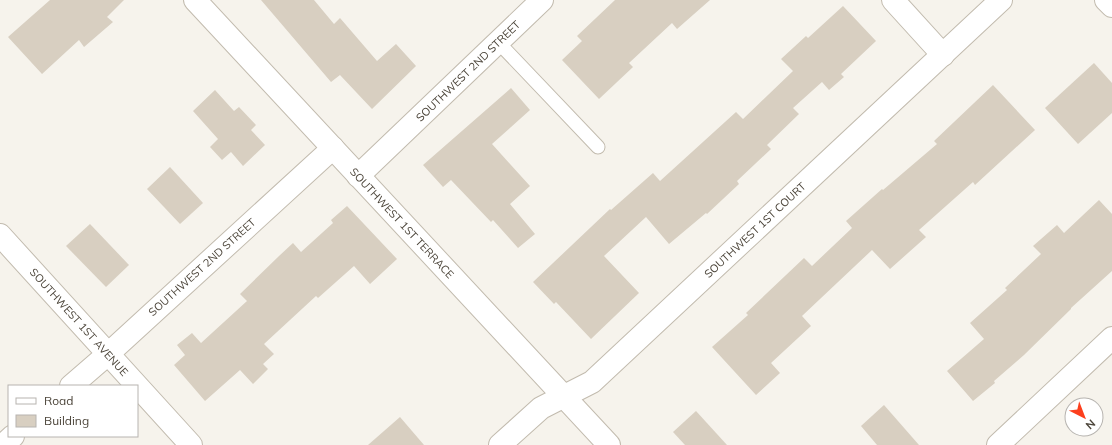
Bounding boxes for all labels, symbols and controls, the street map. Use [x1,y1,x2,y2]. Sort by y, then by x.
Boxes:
street label: SOUTHWEST 2ND STREET [413,17,523,124]
street label: SOUTHWEST 1ST TERRACE [347,165,457,281]
street label: SOUTHWEST 1ST COURT [701,179,809,281]
street label: SOUTHWEST 2ND STREET [145,215,259,319]
street label: SOUTHWEST 1ST AVENUE [27,265,131,379]
legend [8,385,138,437]
text: Road [44,393,73,408]
north arrow [1064,397,1104,437]
text: Building [44,413,89,428]
text: N [1083,416,1098,432]

